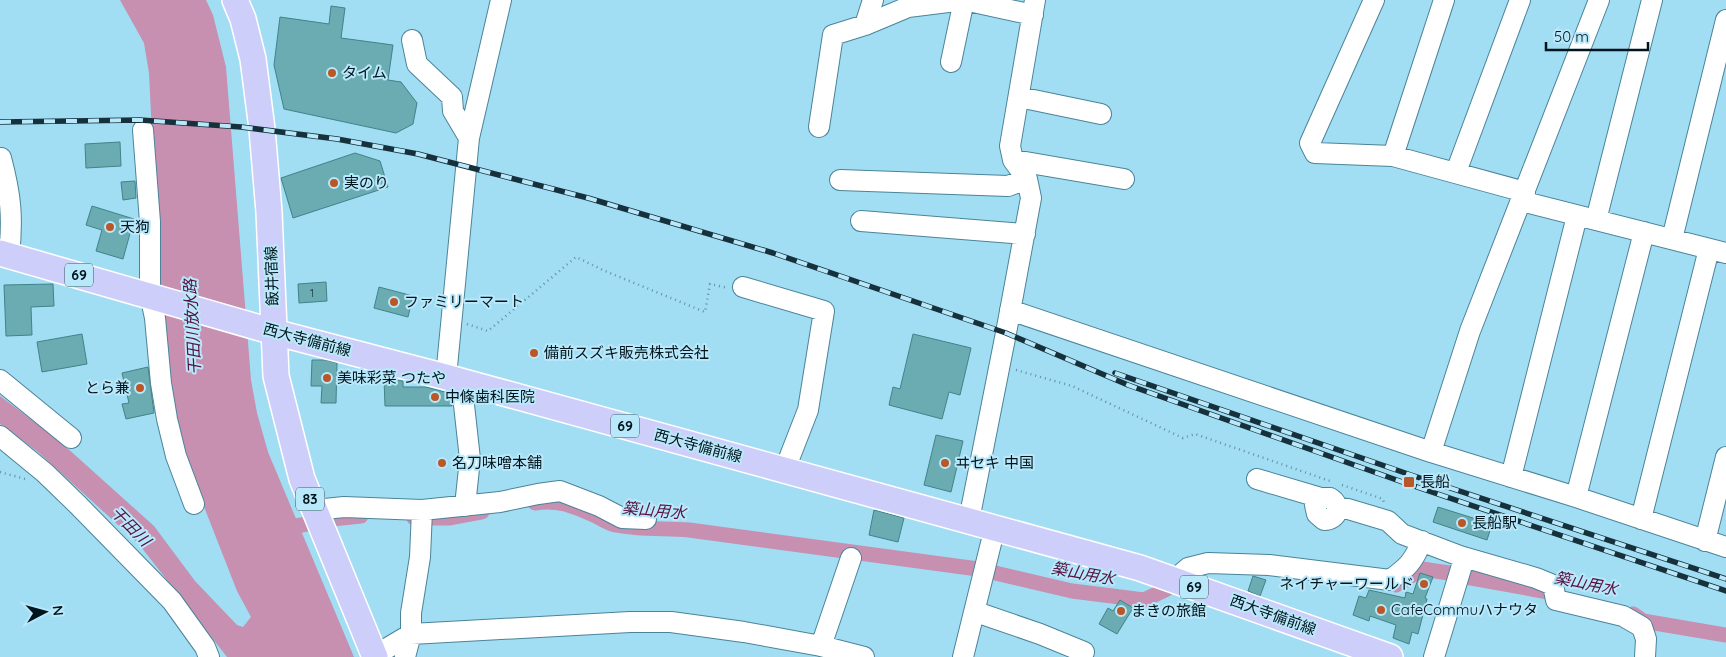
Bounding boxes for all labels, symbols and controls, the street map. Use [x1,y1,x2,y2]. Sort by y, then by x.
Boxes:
scale bar [1546,20,1648,52]
text: 50 m [1554,27,1589,46]
place label: タイム [342,63,387,82]
marker: タイム [326,67,338,79]
place label: 実のり [344,173,389,192]
marker: 実のり [328,177,340,189]
place label: 天狗 [120,217,150,236]
marker: 天狗 [104,221,116,233]
street label: 飯井宿線 [261,246,282,306]
road number: 69 [65,264,93,286]
water label: 干田川放水路 [179,277,204,375]
house number: 1 [310,285,314,300]
place label: ファミリーマート [404,292,524,311]
marker: ファミリーマート [388,296,400,308]
street label: 西大寺備前線 [261,319,353,360]
place label: 備前スズキ販売株式会社 [544,343,709,362]
marker: 備前スズキ販売株式会社 [528,347,540,359]
place label: 美味彩菜 つたや [337,368,446,387]
marker: 美味彩菜 つたや [321,372,333,384]
place label: とら兼 [85,378,130,397]
marker: とら兼 [134,382,146,394]
place label: 中條歯科医院 [445,387,535,406]
marker: 中條歯科医院 [429,391,441,403]
road number: 69 [611,414,639,438]
street label: 西大寺備前線 [652,425,744,466]
place label: 名刀味噌本舗 [452,453,542,472]
place label: ヰセキ 中国 [955,453,1034,472]
marker: 名刀味噌本舗 [436,457,448,469]
marker: ヰセキ 中国 [939,457,951,469]
place label: 長船 [1420,472,1450,491]
marker: 長船 [1402,475,1416,489]
road number: 83 [296,488,324,510]
water label: 築山用水 [621,497,689,523]
water label: 干田川 [107,502,156,551]
place label: 長船駅 [1472,513,1517,532]
marker: 長船駅 [1456,517,1468,529]
water label: 築山用水 [1050,558,1118,589]
water label: 築山用水 [1553,567,1621,599]
place label: ネイチャーワールド [1279,574,1414,593]
road number: 69 [1180,576,1208,598]
marker: ネイチャーワールド [1418,578,1430,590]
north arrow [20,587,70,637]
street label: 西大寺備前線 [1228,590,1319,639]
place label: CafeCommuハナウタ [1391,600,1538,619]
place label: まきの旅館 [1131,601,1206,620]
marker: CafeCommuハナウタ [1375,604,1387,616]
text: N [48,605,67,617]
marker: まきの旅館 [1115,605,1127,617]

